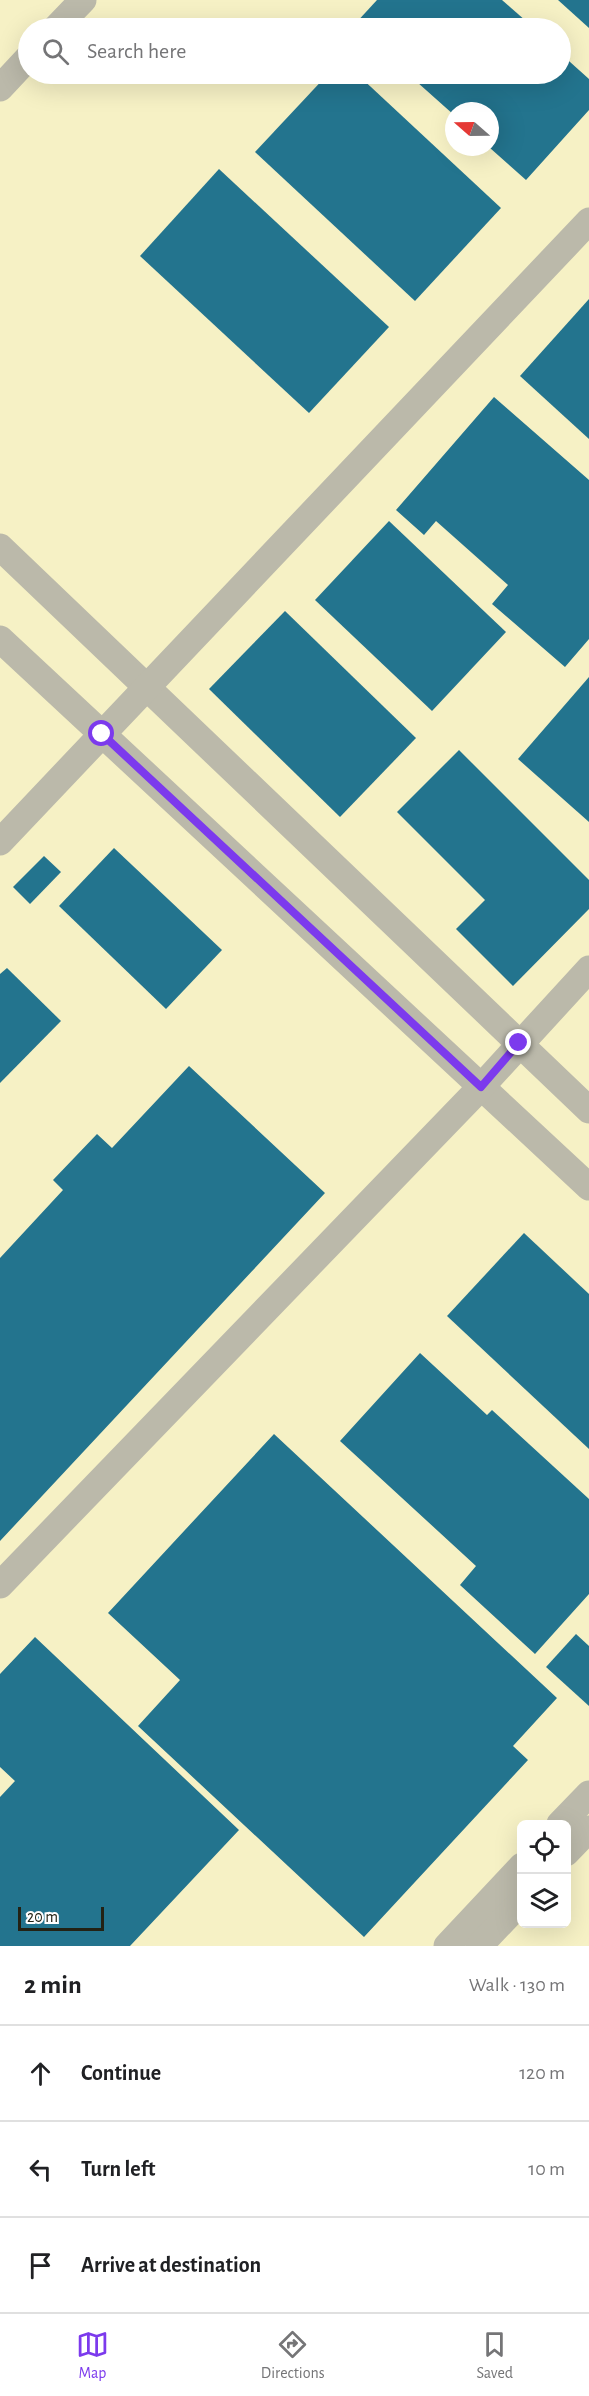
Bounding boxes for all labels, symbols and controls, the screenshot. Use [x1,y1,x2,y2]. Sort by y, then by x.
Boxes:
search box [18,18,571,84]
icon: search [39,35,72,68]
text: Search here [87,40,186,62]
north arrow [445,102,499,156]
route start [88,720,114,746]
route end [505,1029,531,1055]
map controls [517,1820,571,1928]
button: locate [517,1820,571,1874]
button: layers [517,1874,571,1928]
scale bar [18,1904,104,1932]
text: 20 m [27,1909,58,1925]
text: 2 min [24,1972,82,1998]
text: Walk · 130 m [469,1975,565,1995]
icon: ahead [24,2057,57,2090]
text: Continue [81,2062,161,2084]
text: 120 m [519,2063,565,2083]
icon: left [24,2153,57,2186]
text: Turn left [81,2158,155,2180]
text: 10 m [528,2159,565,2179]
icon: arrive [24,2249,57,2282]
text: Arrive at destination [81,2254,261,2276]
tab: Map [76,2328,109,2383]
tab: Directions [261,2328,325,2383]
tab: Saved [476,2328,513,2383]

